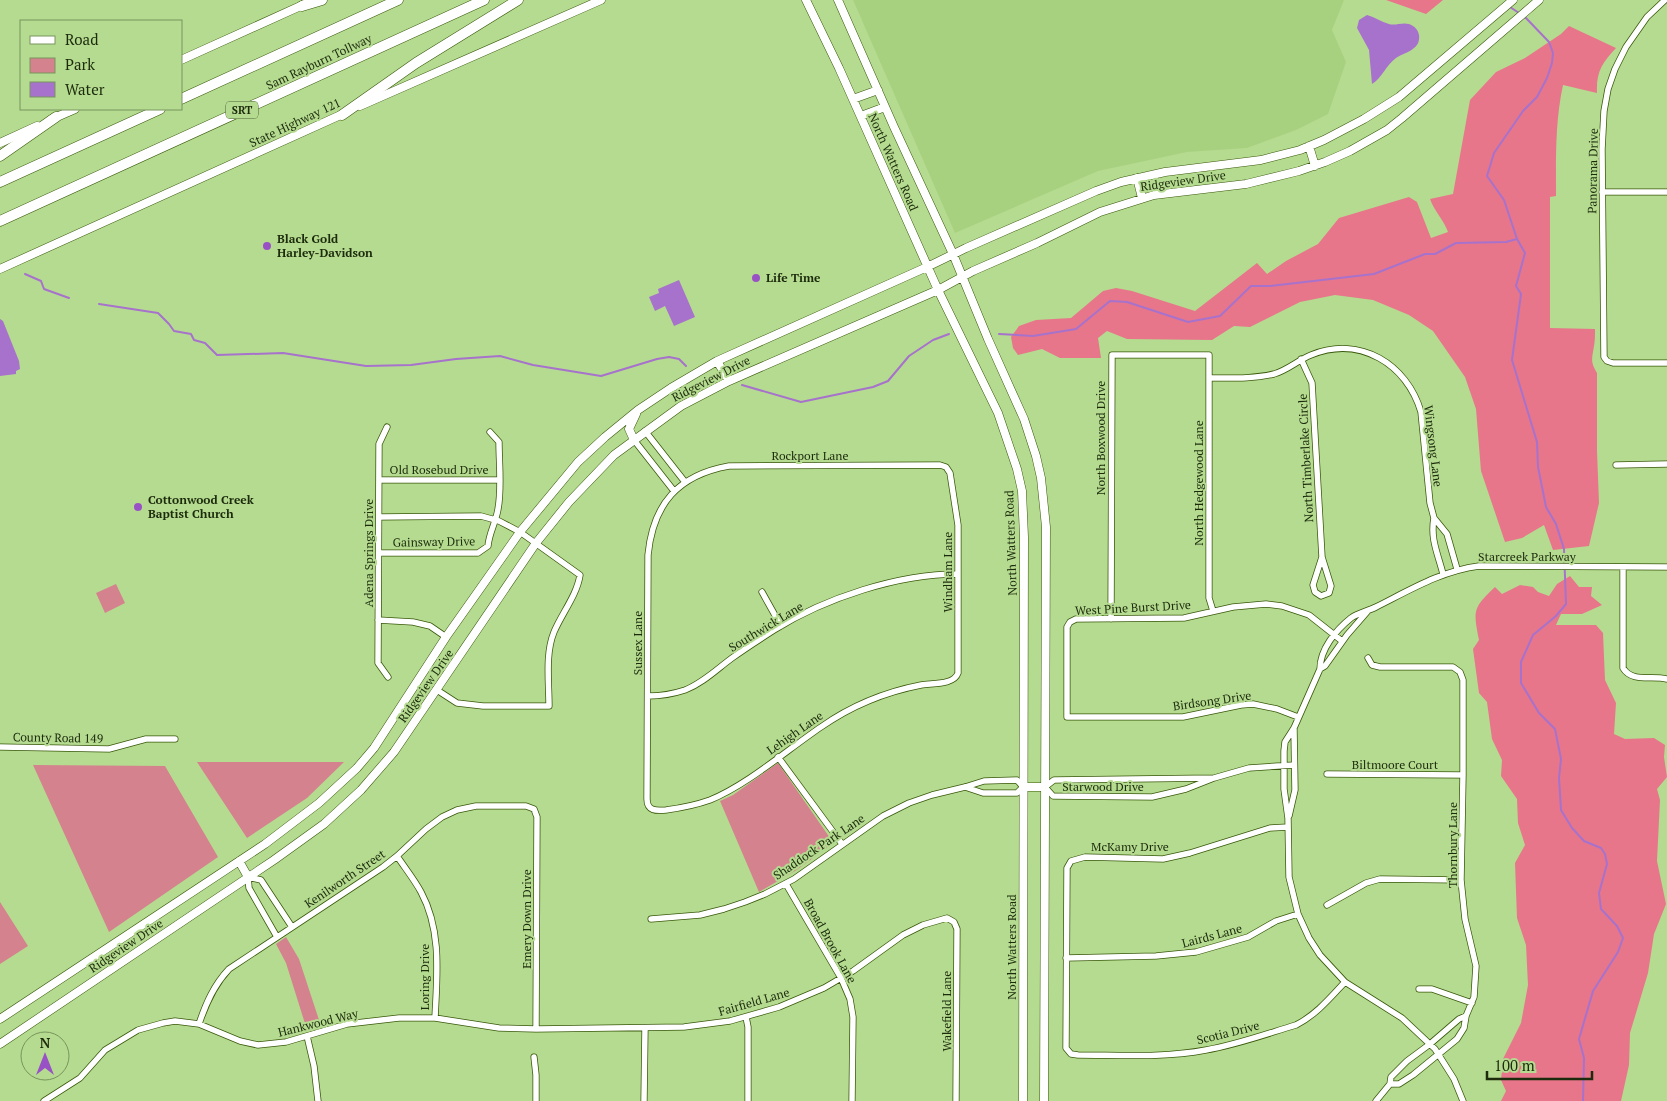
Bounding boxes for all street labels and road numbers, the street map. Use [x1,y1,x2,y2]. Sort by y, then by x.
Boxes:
street label: Sam Rayburn Tollway [264,30,375,93]
street label: State Highway 121 [247,95,343,150]
road number: SRT [226,102,258,118]
street label: North Watters Road [865,111,922,213]
street label: Panorama Drive [1584,128,1601,214]
street label: Ridgeview Drive [1139,167,1227,194]
street label: Ridgeview Drive [669,352,753,405]
street label: North Boxwood Drive [1093,381,1108,495]
street label: North Timberlake Circle [1295,393,1316,523]
street label: Wingsong Lane [1421,404,1446,488]
street label: North Hedgewood Lane [1191,420,1206,546]
street label: Rockport Lane [771,448,849,463]
street label: Old Rosebud Drive [390,462,488,477]
street label: North Watters Road [1001,490,1020,596]
street label: Adena Springs Drive [361,499,376,607]
street label: Windham Lane [940,532,955,612]
street label: Gainsway Drive [393,533,475,550]
street label: Starcreek Parkway [1478,549,1577,564]
street label: West Pine Burst Drive [1075,597,1191,618]
street label: Southwick Lane [726,598,806,655]
street label: Sussex Lane [630,611,645,675]
street label: Ridgeview Drive [395,646,456,725]
street label: Birdsong Drive [1172,688,1252,713]
street label: Lehigh Lane [764,708,826,757]
street label: County Road 149 [13,729,103,746]
street label: Biltmoore Court [1352,757,1439,772]
street label: Starwood Drive [1062,779,1144,794]
street label: Thornbury Lane [1445,802,1460,888]
street label: Shaddock Park Lane [770,810,867,883]
street label: McKamy Drive [1091,839,1169,854]
street label: Kenilworth Street [302,846,388,911]
street label: Emery Down Drive [519,869,534,969]
street label: North Watters Road [1004,894,1019,1000]
street label: Broad Brook Lane [801,896,860,986]
street label: Ridgeview Drive [86,915,166,976]
street label: Lairds Lane [1180,920,1243,951]
street label: Loring Drive [417,944,432,1010]
street label: Wakefield Lane [939,971,954,1051]
street label: Fairfield Lane [717,984,791,1019]
street label: Hankwood Way [276,1005,360,1040]
street label: Scotia Drive [1195,1017,1261,1048]

